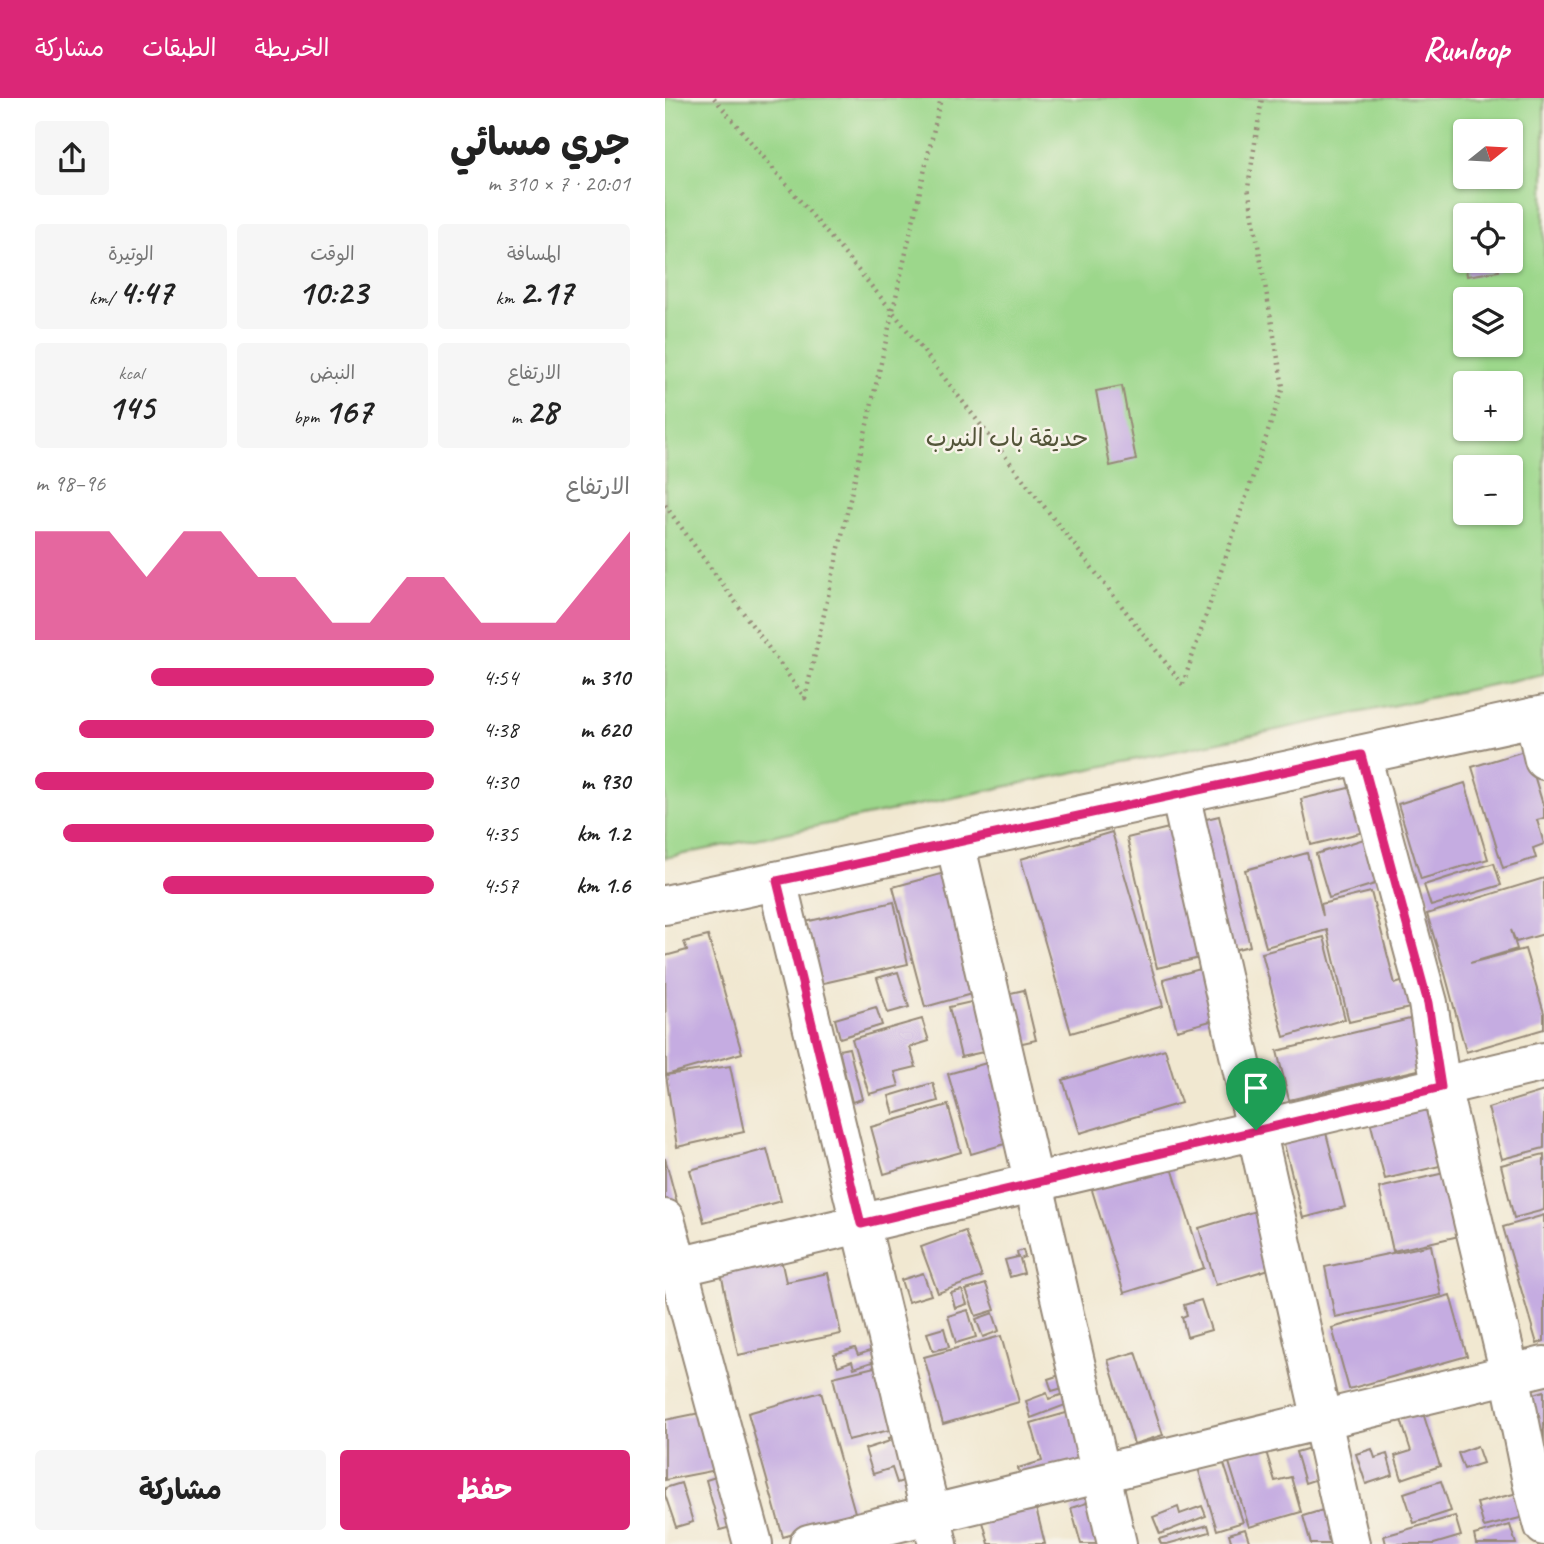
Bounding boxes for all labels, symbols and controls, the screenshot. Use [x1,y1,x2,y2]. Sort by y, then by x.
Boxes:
text: Runloop [1422,28,1509,70]
text: مشاركة [35,33,104,63]
text: الطبقات [142,33,217,63]
text: الخريطة [255,33,329,63]
text: جري مسائي [450,119,630,166]
north arrow [1453,119,1523,189]
map controls [1453,119,1523,525]
button: share [35,121,109,195]
text: 20:01 · 7 × 310 m [487,169,630,198]
button: locate [1453,203,1523,273]
text: الوتيرة [108,242,154,266]
text: الوقت [310,242,355,266]
text: المسافة [507,242,561,266]
text: 4:47 [119,270,173,315]
text: 10:23 [298,270,367,315]
text: 2.17 [519,270,573,315]
text: /km [89,286,119,310]
text: km [496,286,519,310]
button: layers [1453,287,1523,357]
text: kcal [118,361,143,385]
text: النبض [310,361,355,385]
text: الارتفاع [508,361,561,385]
button: + [1453,371,1523,441]
text: 145 [107,385,154,430]
text: 167 [324,389,372,434]
text: 28 [526,389,558,434]
text: bpm [293,405,324,429]
text: m [511,405,526,429]
park label: حديقة باب النيرب [926,423,1088,453]
button: − [1453,455,1523,525]
text: 96–98 m [35,469,105,498]
text: الارتفاع [566,472,630,501]
text: 4:54 [482,663,518,692]
text: 310 m [580,663,630,692]
text: 4:38 [482,715,518,744]
text: 620 m [580,715,630,744]
text: 4:30 [482,767,518,796]
text: 930 m [581,767,630,796]
text: 4:35 [482,819,518,848]
text: 1.2 km [576,819,630,848]
text: 4:57 [482,871,518,900]
text: 1.6 km [576,871,630,900]
pin [1226,1058,1286,1130]
icon: arrive [1237,1069,1275,1107]
button: مشاركة [35,1450,326,1530]
button: حفظ [340,1450,630,1530]

